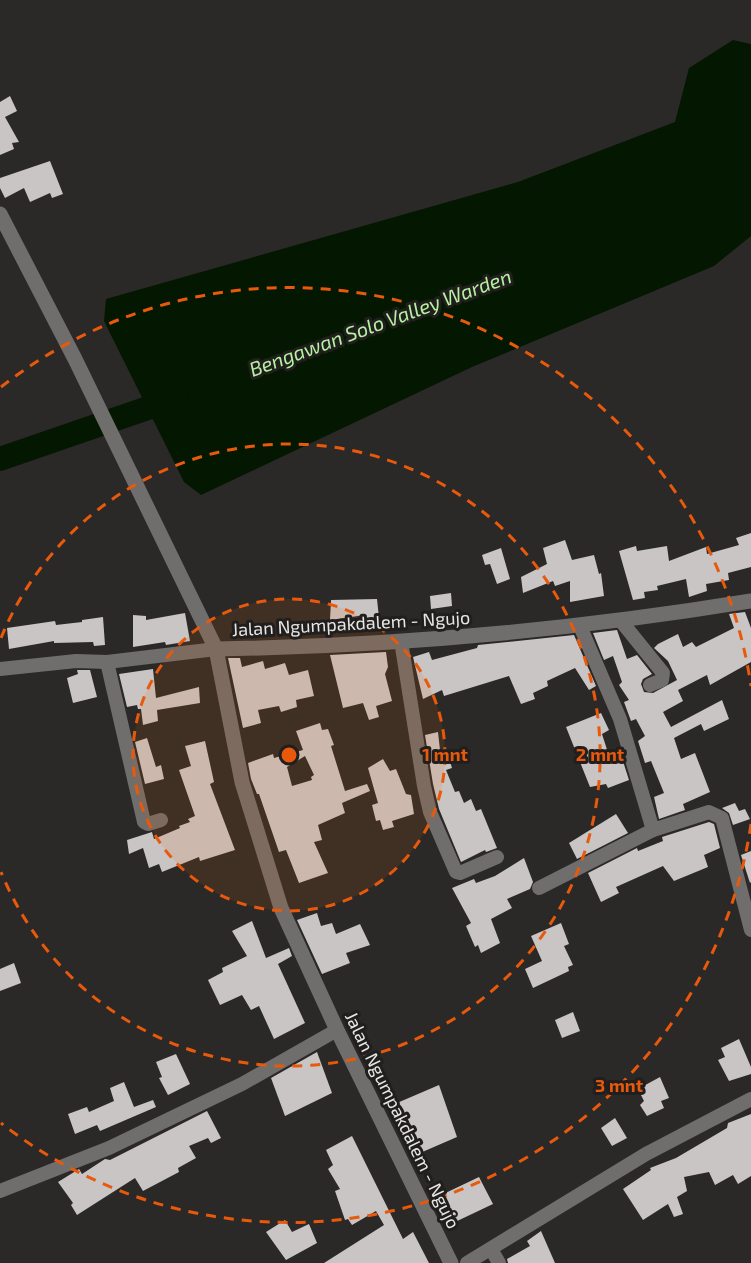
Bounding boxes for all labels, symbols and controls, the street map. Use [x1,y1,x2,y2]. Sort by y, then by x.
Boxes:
water label: Bengawan Solo Valley Warden [246,263,515,382]
street label: Jalan Ngumpakdalem - Ngujo [231,606,471,640]
text: 1 mnt [422,743,468,765]
text: 2 mnt [576,743,625,765]
centre of rings [279,745,299,765]
street label: Jalan Ngumpakdalem - Ngujo [341,1008,465,1232]
text: 3 mnt [595,1074,644,1096]

